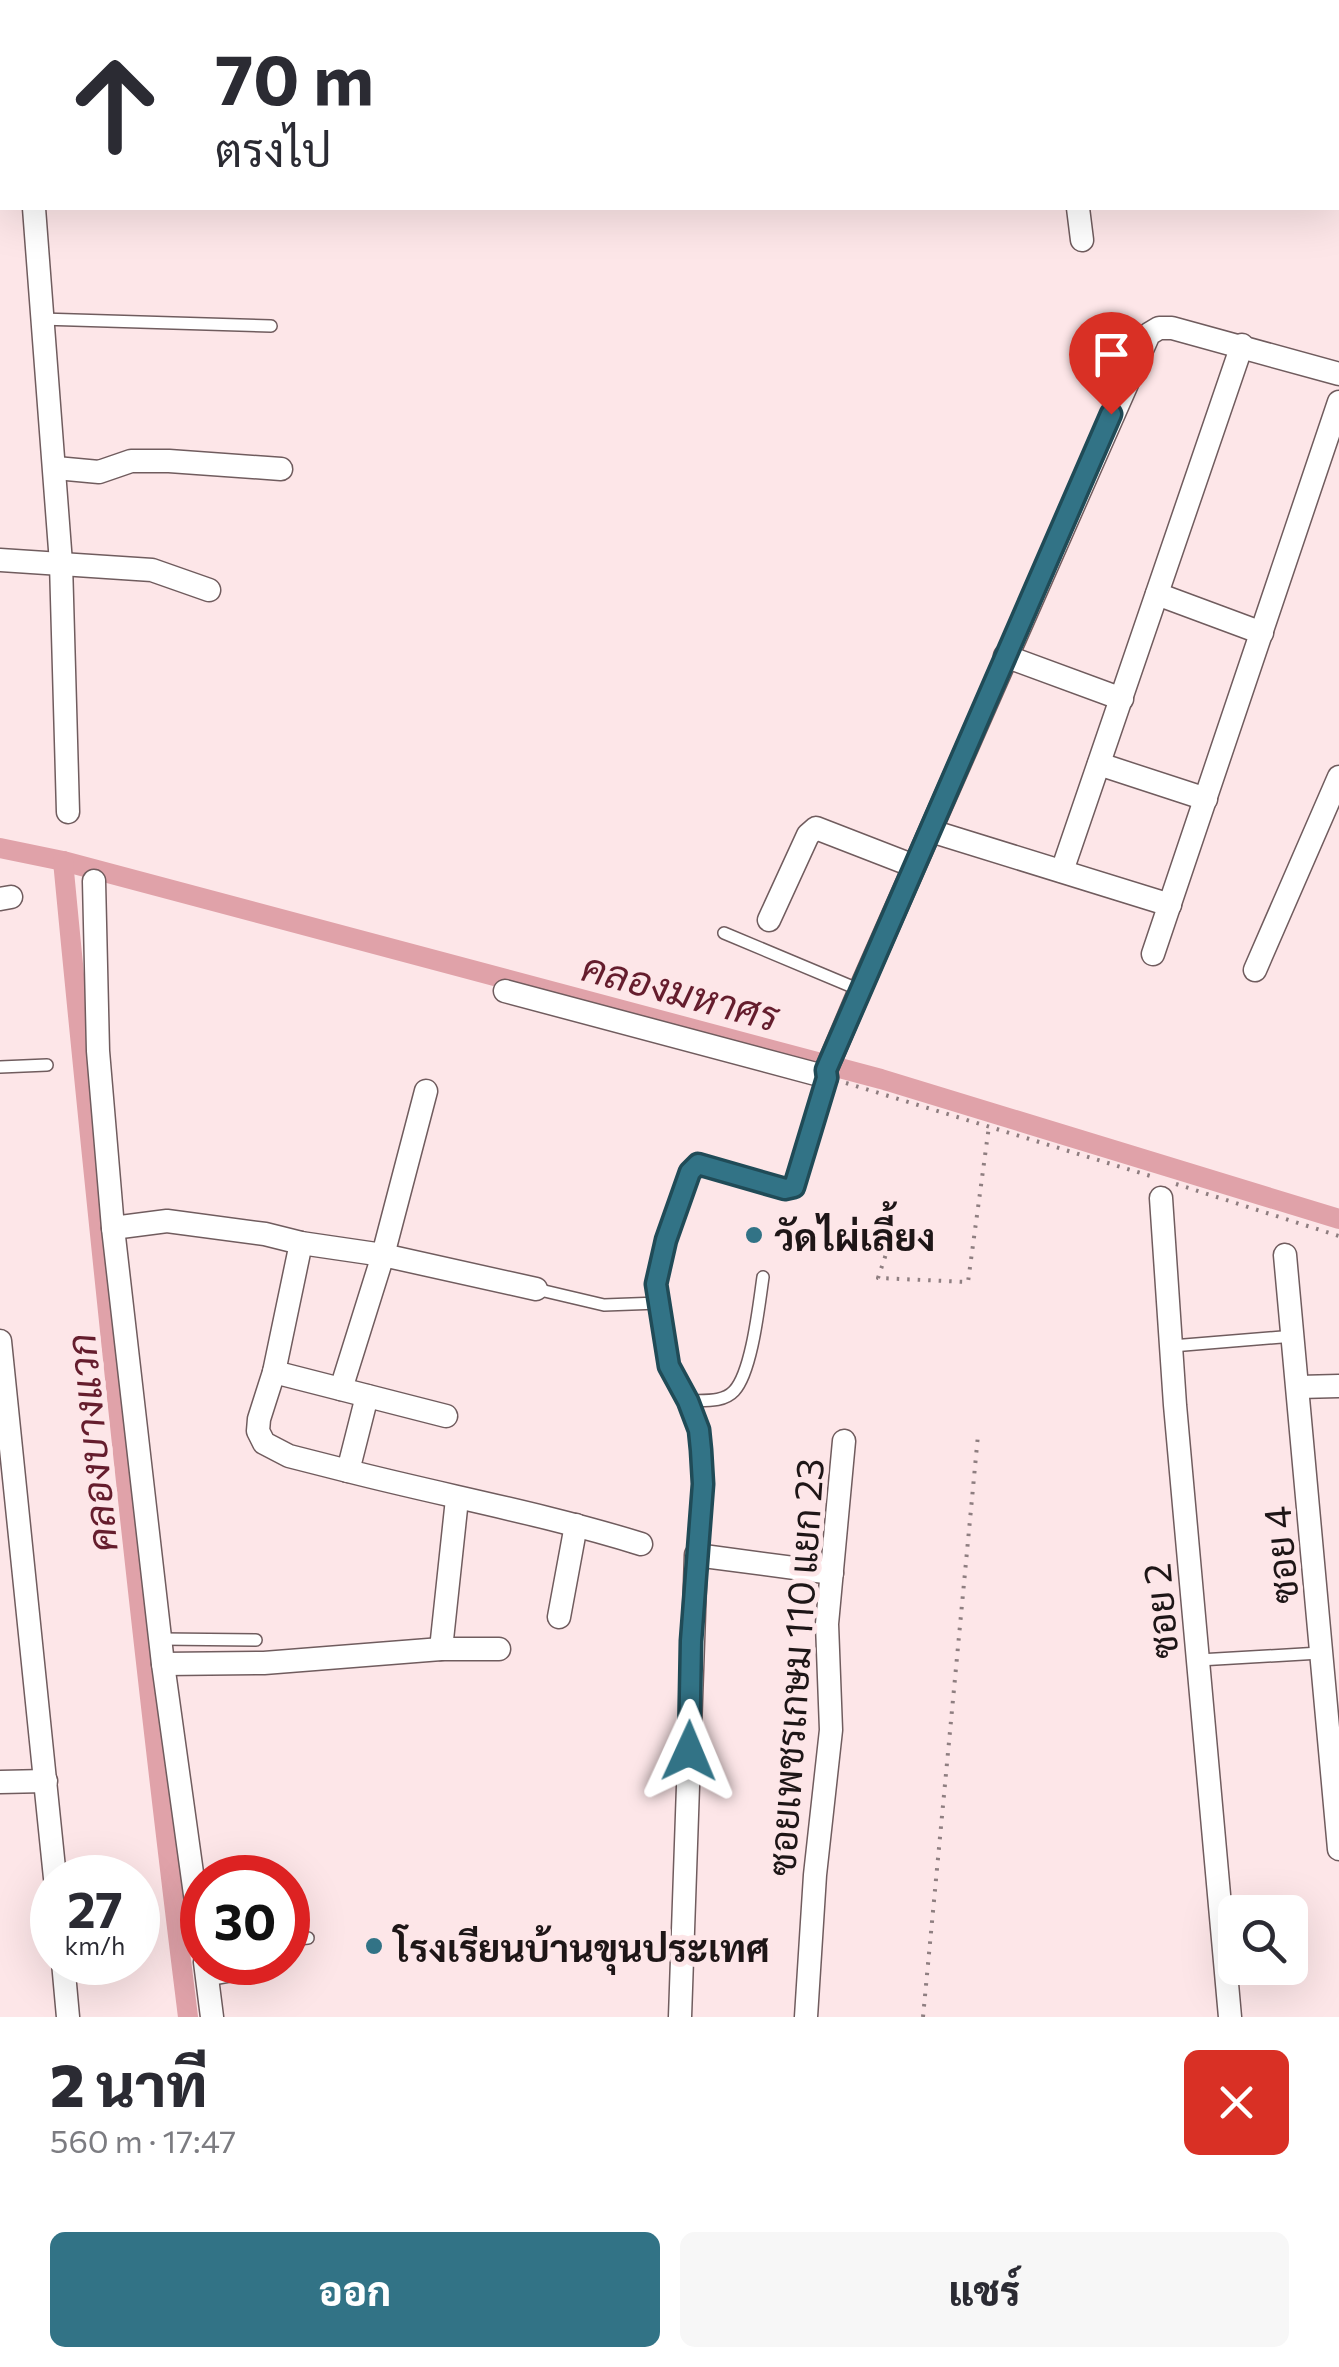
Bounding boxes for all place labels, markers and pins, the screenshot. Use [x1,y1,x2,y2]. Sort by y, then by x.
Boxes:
pin [1069,312,1154,415]
place label: วัดไผ่เลี้ยง [774,1201,935,1259]
marker: วัดไผ่เลี้ยง [743,1224,765,1246]
place label: โรงเรียนบ้านขุนประเทศ [392,1923,770,1975]
marker: โรงเรียนบ้านขุนประเทศ [363,1935,385,1957]

